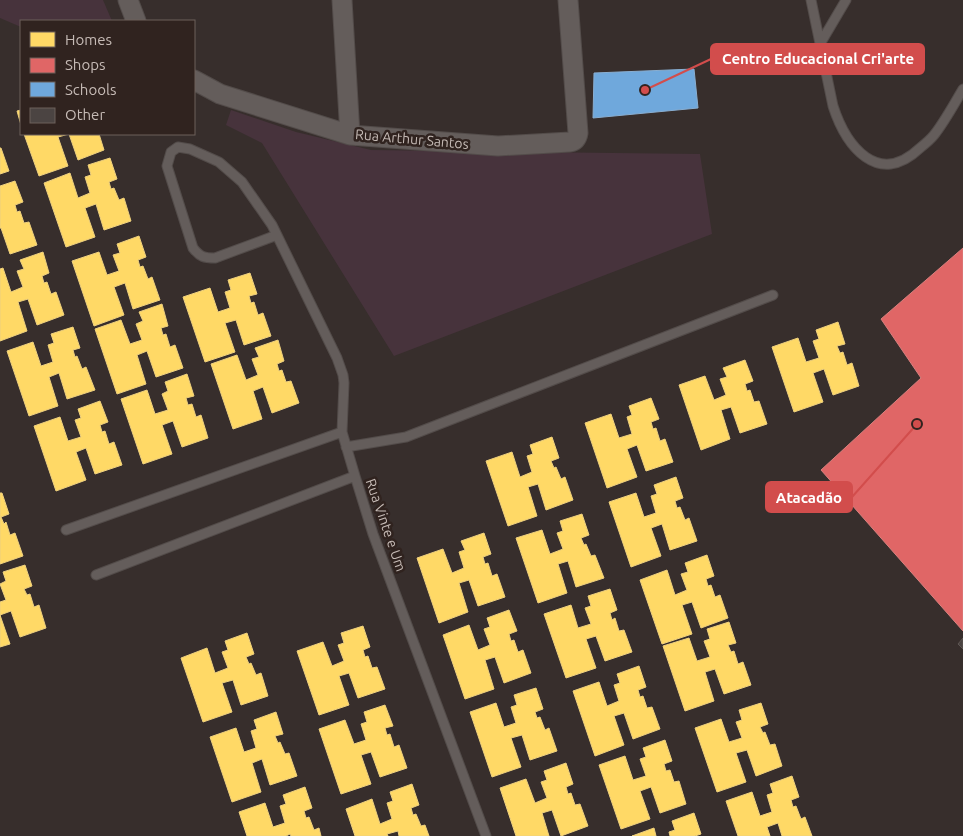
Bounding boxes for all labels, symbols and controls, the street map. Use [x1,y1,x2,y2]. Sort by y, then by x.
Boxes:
legend [20,20,195,135]
text: Homes [65,31,112,48]
callout: Centro Educacional Cri'arte [711,44,924,74]
text: Centro Educacional Cri'arte [722,50,914,67]
text: Shops [65,56,106,73]
text: Schools [65,81,116,98]
text: Other [65,106,105,123]
street label: Rua Arthur Santos [355,126,469,152]
street label: Rua Vinte e Um [363,477,409,573]
callout: Atacadão [766,482,852,512]
text: Atacadão [776,489,842,506]

